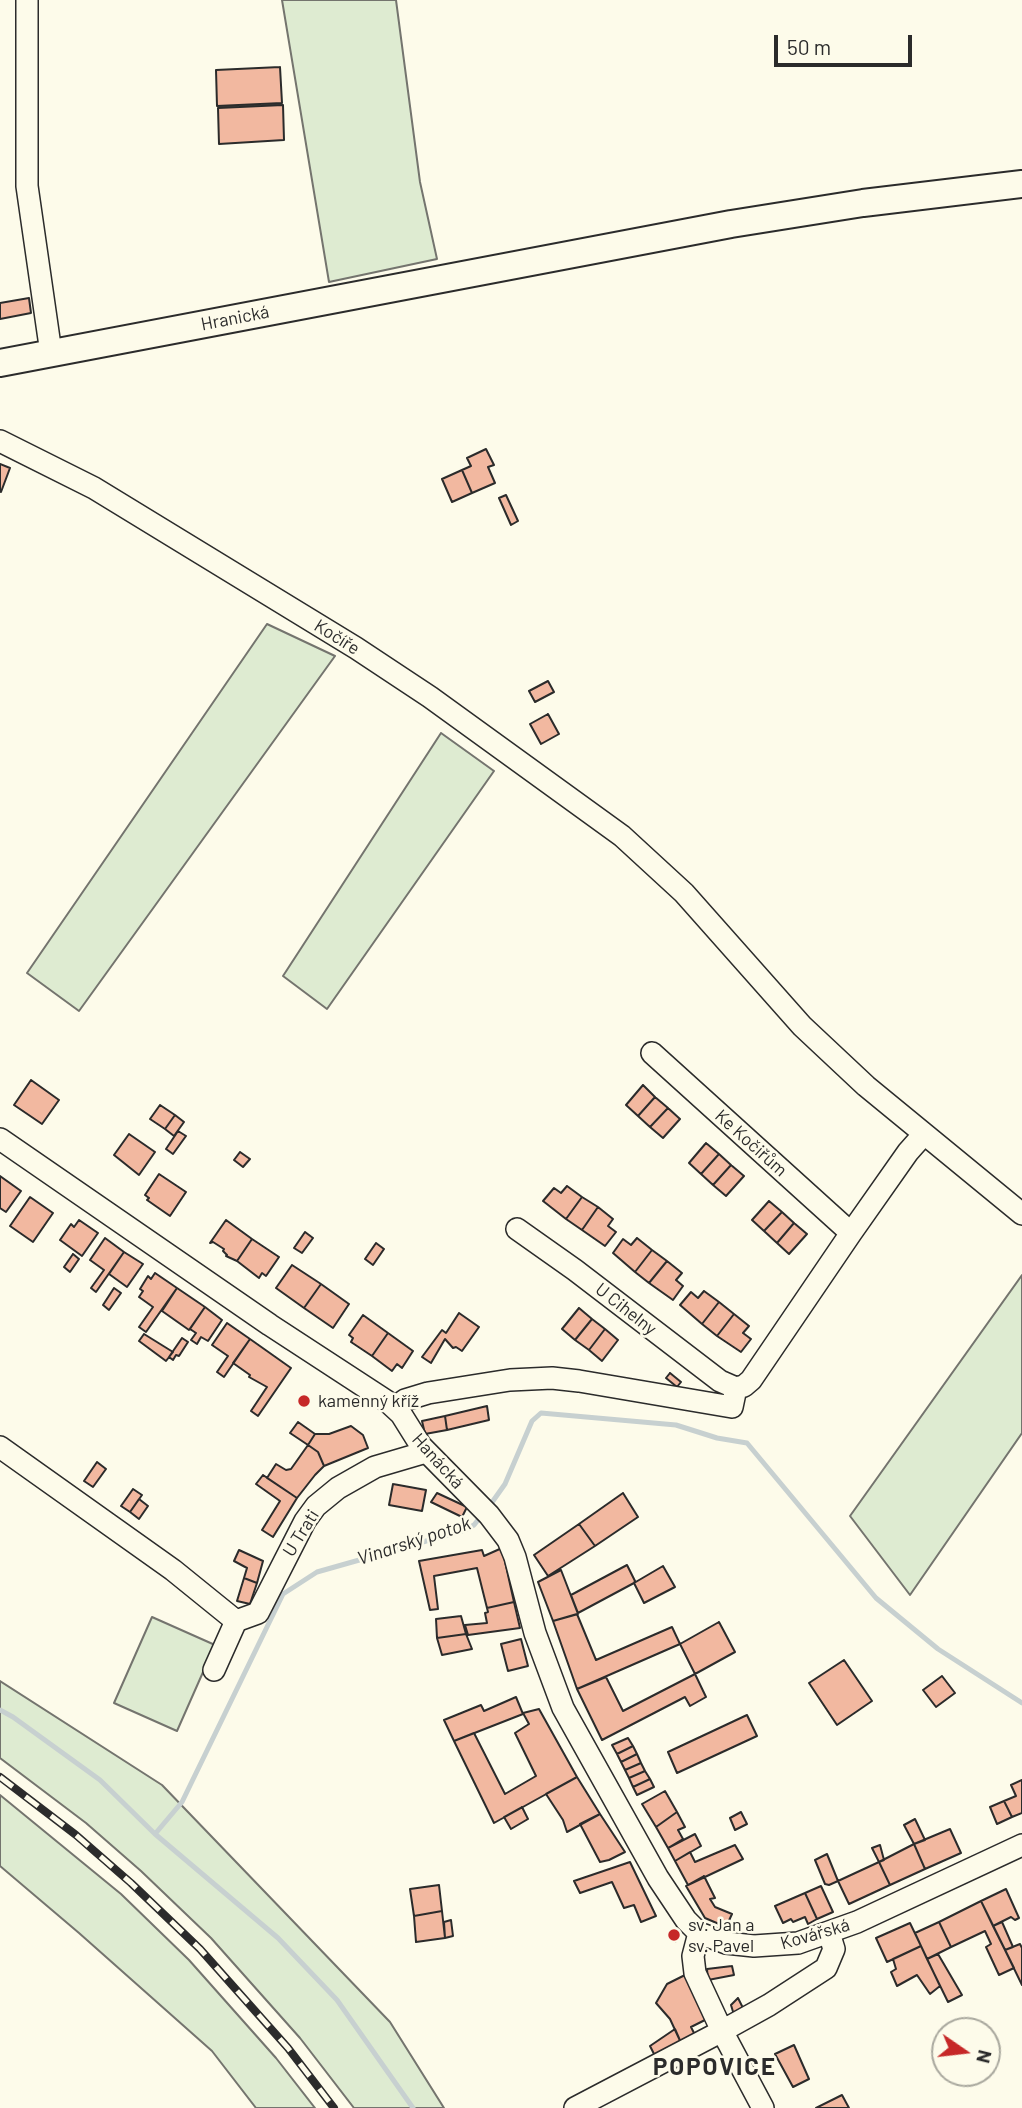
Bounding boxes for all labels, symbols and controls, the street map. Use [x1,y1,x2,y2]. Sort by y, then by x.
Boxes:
scale bar [777,21,915,65]
text: 50 m [787,34,831,59]
street label: Hranická [199,301,271,335]
street label: Kočíře [310,615,364,659]
street label: Ke Kočiřům [710,1105,792,1181]
street label: U Cihelny [591,1278,661,1340]
place label: kamenný kříž [318,1390,419,1412]
marker: kamenný kříž [296,1393,312,1409]
street label: Hanácká [408,1429,468,1493]
street label: U Trati [278,1506,324,1560]
water label: Vinarský potok [354,1512,474,1570]
place label: sv. Jan a sv. Pavel [688,1914,755,1956]
street label: Kovářská [778,1914,852,1954]
marker: sv. Jan a sv. Pavel [666,1927,682,1943]
north arrow [931,2017,1001,2087]
text: N [972,2048,998,2066]
district label: POPOVICE [654,2053,776,2081]

